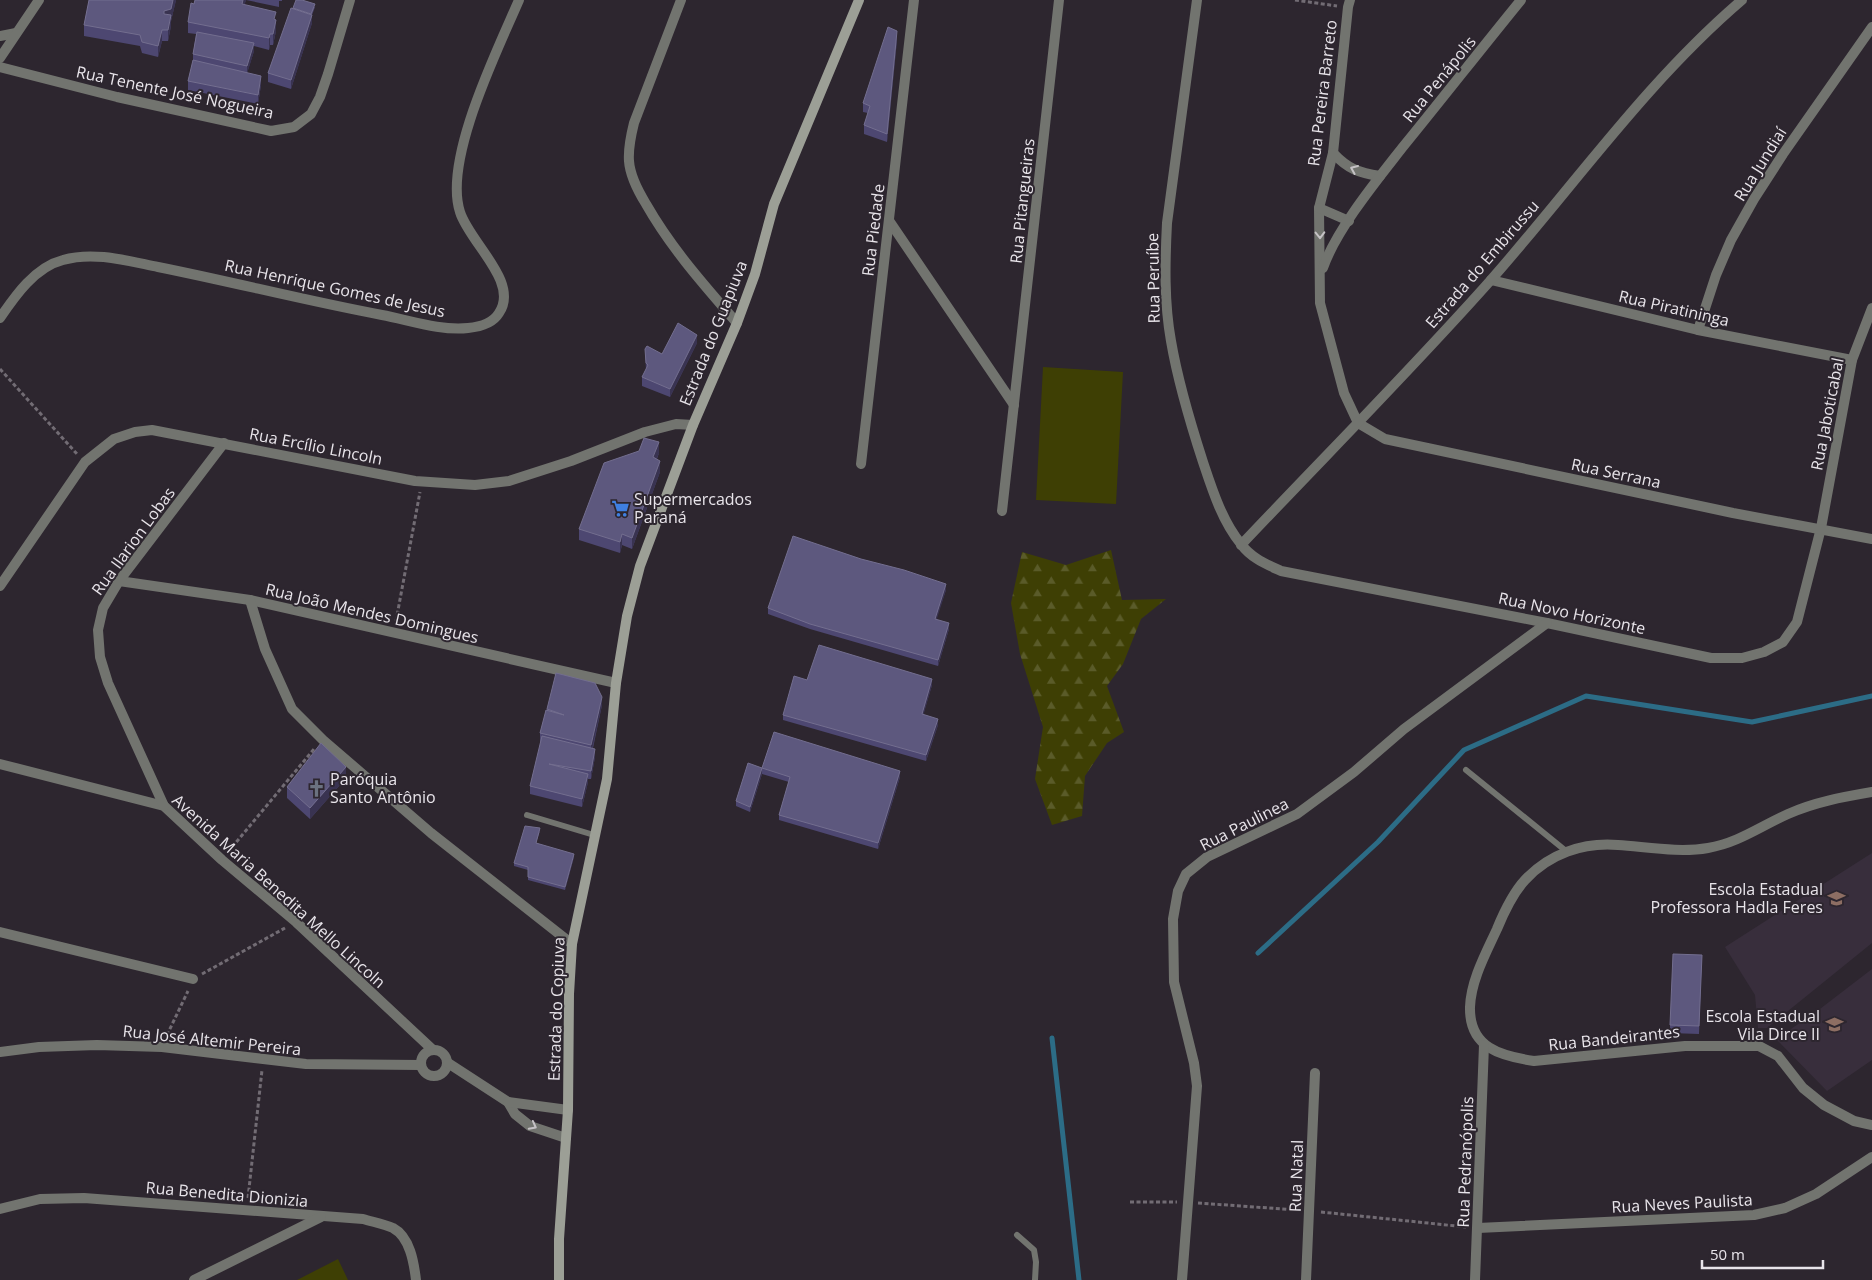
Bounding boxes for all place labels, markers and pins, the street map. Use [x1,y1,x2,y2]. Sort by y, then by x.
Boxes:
place label: Supermercados Paraná [634,488,752,528]
supermarket icon: Supermercados Paraná [610,498,630,518]
place label: Paróquia Santo Antônio [330,768,436,808]
church icon: Paróquia Santo Antônio [306,778,326,798]
place label: Escola Estadual Professora Hadla Feres [1650,878,1823,918]
school or university icon: Escola Estadual Professora Hadla Feres [1827,888,1847,908]
place label: Escola Estadual Vila Dirce II [1705,1005,1820,1045]
school or university icon: Escola Estadual Vila Dirce II [1824,1015,1844,1035]

